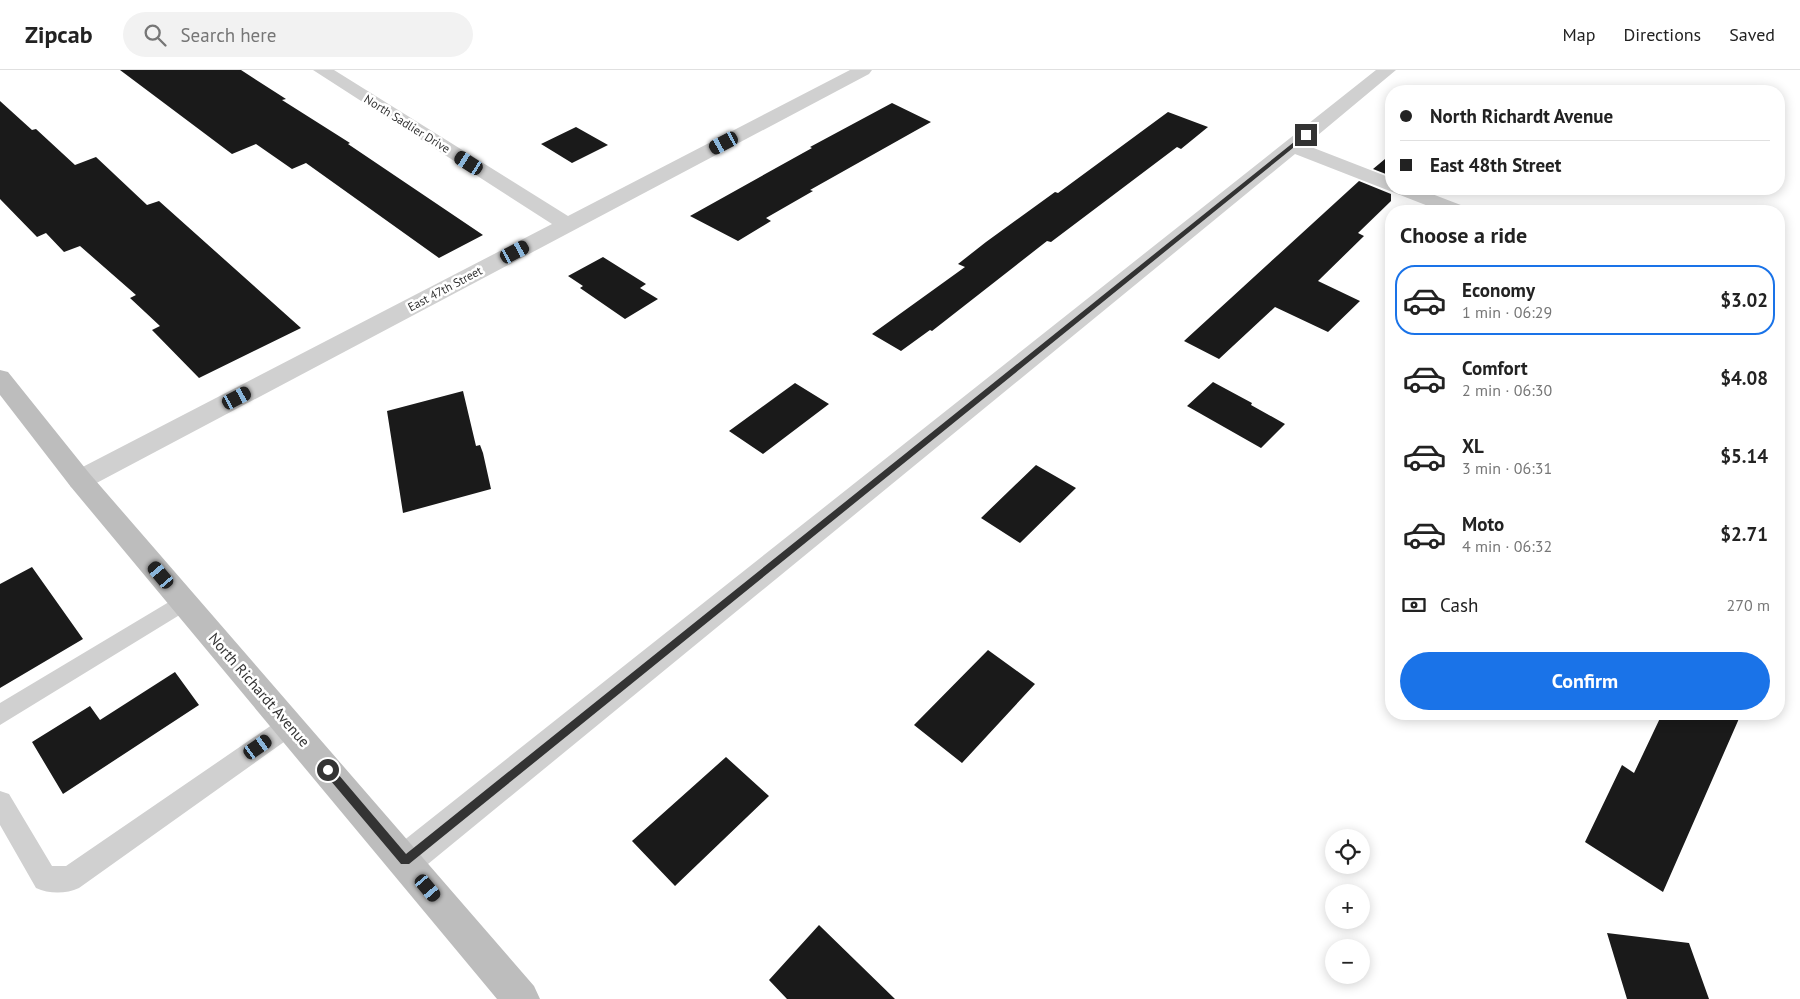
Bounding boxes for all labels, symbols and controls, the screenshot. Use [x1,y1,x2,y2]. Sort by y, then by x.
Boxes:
search box [123,12,473,57]
text: Zipcab [25,19,93,50]
icon: search [141,21,169,49]
text: Search here [181,23,276,47]
text: Map [1563,23,1595,46]
text: Directions [1623,23,1701,46]
text: Saved [1729,23,1775,46]
street label: North Sadlier Drive [361,91,453,156]
text: North Richardt Avenue [1430,104,1613,128]
route end [1295,124,1317,146]
car [707,129,740,157]
car [452,149,485,177]
text: East 48th Street [1430,153,1561,177]
text: Choose a ride [1400,221,1527,249]
car [498,238,531,266]
street label: East 47th Street [405,263,484,314]
icon: car [1402,278,1447,323]
text: Economy [1462,278,1535,302]
text: $3.02 [1720,288,1768,312]
text: 1 min · 06:29 [1462,302,1552,322]
icon: car [1402,356,1447,401]
text: Comfort [1462,356,1528,380]
text: $4.08 [1720,366,1768,390]
text: 2 min · 06:30 [1462,380,1552,400]
car [220,384,253,412]
icon: car [1402,434,1447,479]
text: XL [1462,434,1484,458]
text: $5.14 [1720,444,1768,468]
text: 3 min · 06:31 [1462,458,1552,478]
icon: car [1402,512,1447,557]
text: Moto [1462,512,1504,536]
text: $2.71 [1720,522,1768,546]
text: 4 min · 06:32 [1462,536,1552,556]
car [145,559,176,591]
icon: cash [1400,591,1428,619]
text: Cash [1440,593,1478,617]
text: 270 m [1727,595,1770,615]
street label: North Richardt Avenue [205,629,314,751]
button: Confirm [1400,652,1770,710]
car [241,732,274,762]
route start [317,759,339,781]
map controls [1325,829,1370,984]
button: locate [1325,829,1370,874]
car [412,872,443,904]
button: + [1325,884,1370,929]
button: − [1325,939,1370,984]

